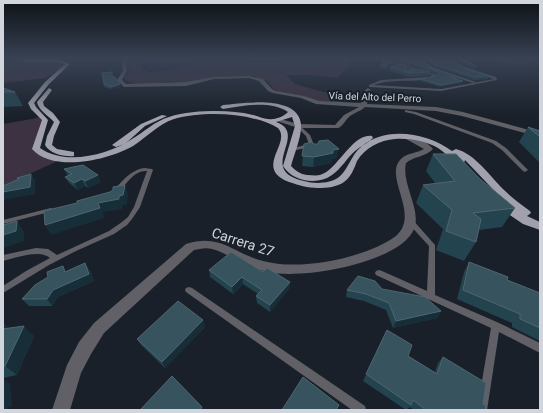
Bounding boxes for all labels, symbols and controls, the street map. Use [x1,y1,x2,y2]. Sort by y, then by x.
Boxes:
street label: Vía del Alto del Perro [328,90,422,104]
street label: Carrera 27 [210,224,276,260]

